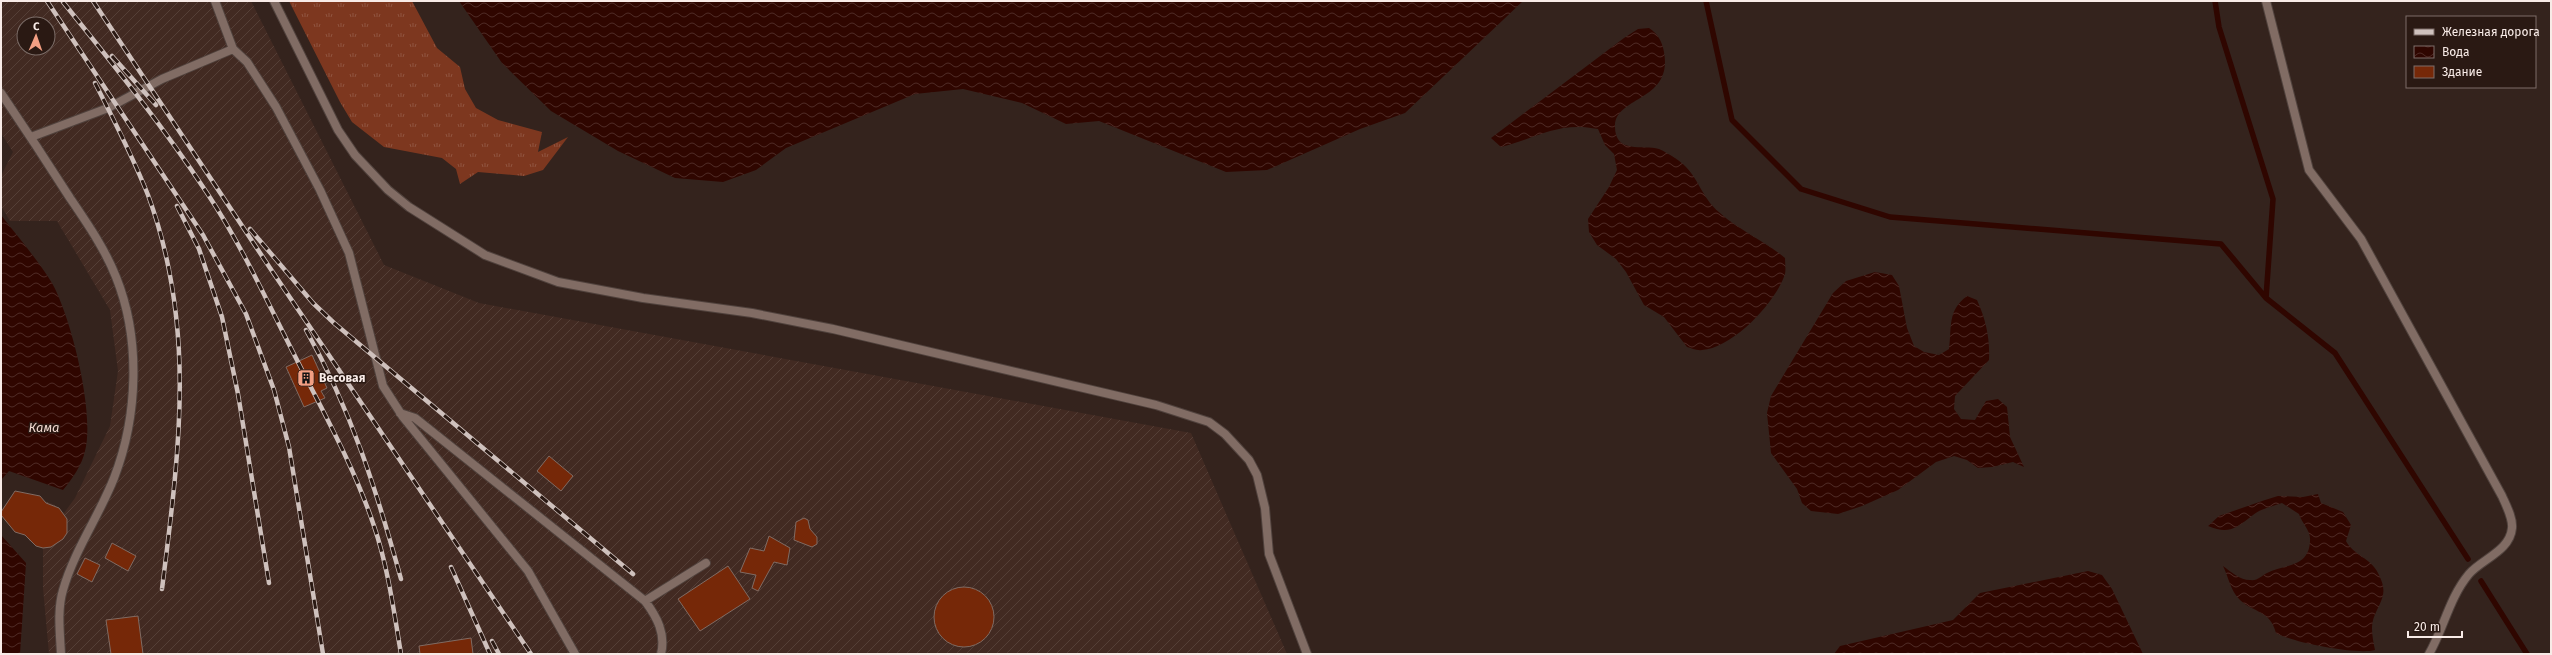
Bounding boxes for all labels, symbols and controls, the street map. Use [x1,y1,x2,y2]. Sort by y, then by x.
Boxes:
north arrow [16,16,56,56]
legend [2406,16,2536,88]
text: С [33,20,40,33]
text: Железная дорога [2442,25,2540,39]
text: Вода [2442,45,2469,59]
text: Здание [2442,65,2482,79]
building icon: Весовая [296,368,316,388]
place label: Весовая [319,371,365,385]
water label: Кама [29,420,60,435]
scale bar [2408,613,2462,639]
text: 20 m [2414,620,2440,634]

